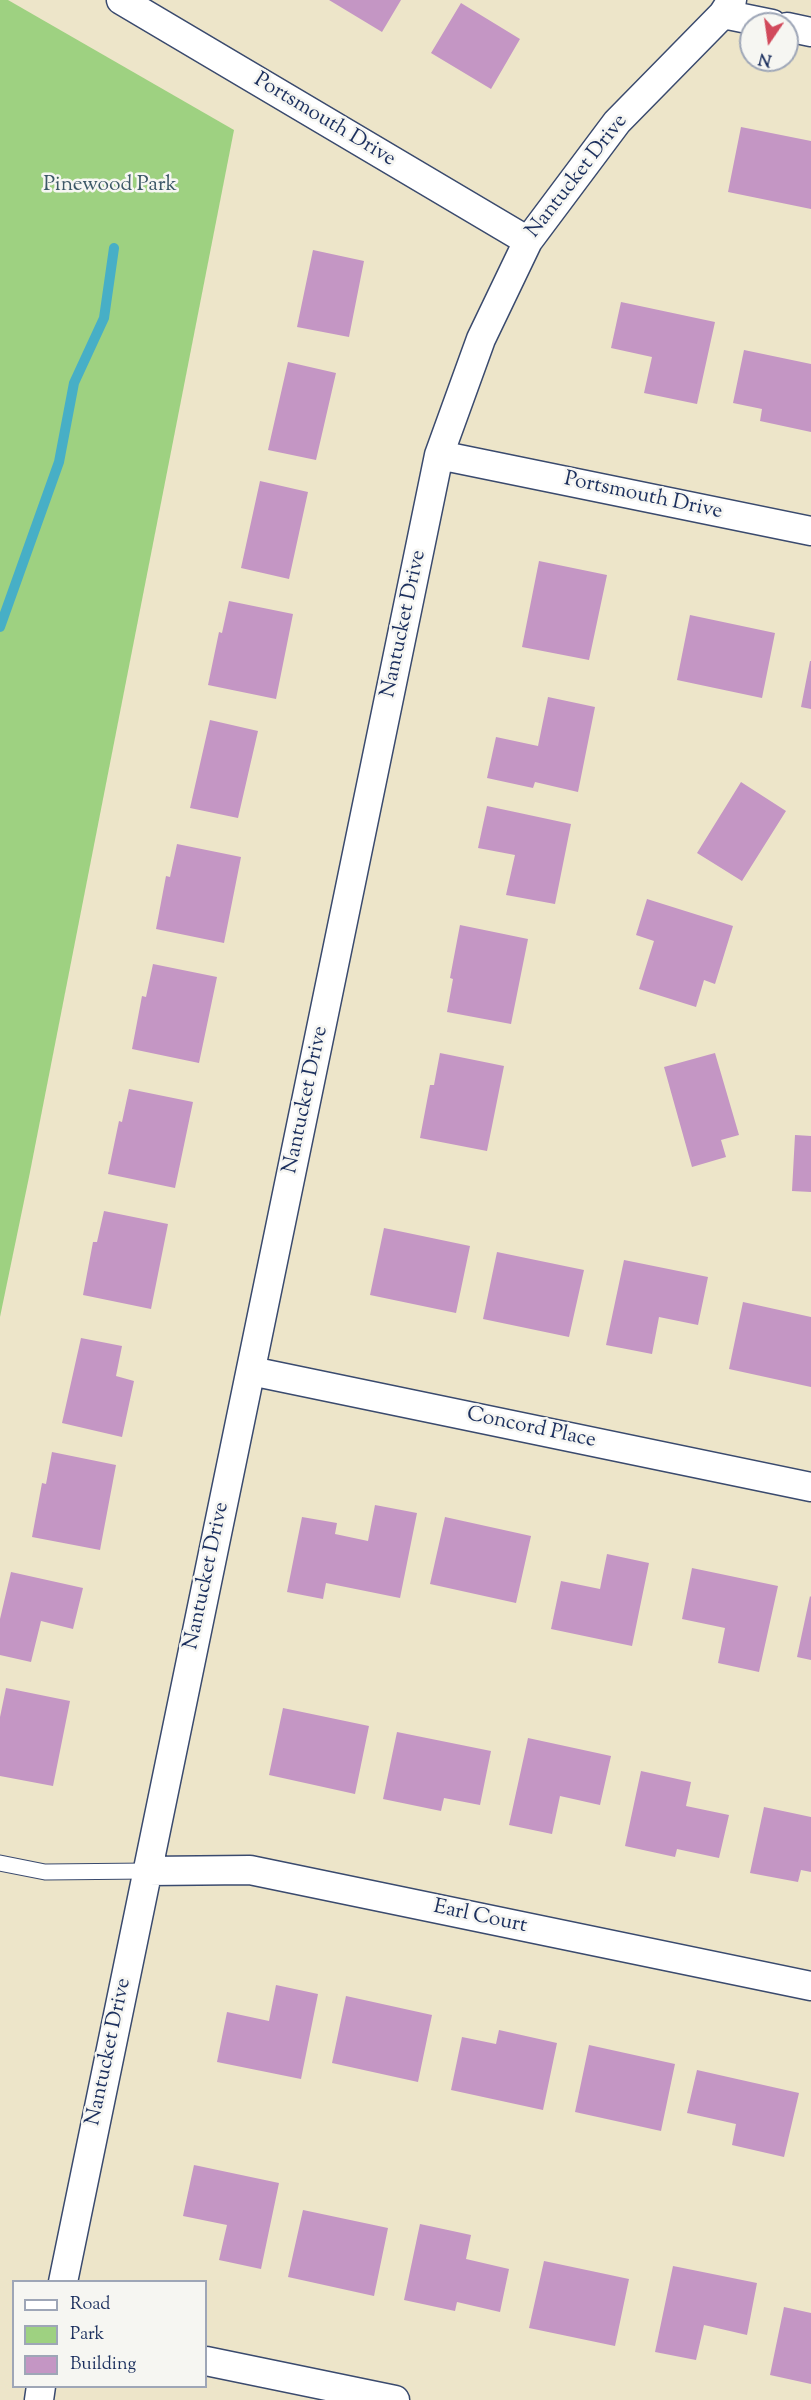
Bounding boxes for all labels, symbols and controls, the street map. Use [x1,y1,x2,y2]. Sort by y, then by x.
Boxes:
north arrow [739,12,799,72]
text: N [756,45,774,71]
street label: Portsmouth Drive [249,69,399,173]
street label: Nantucket Drive [522,110,634,244]
park label: Pinewood Park [43,173,177,199]
street label: Portsmouth Drive [562,468,724,526]
street label: Nantucket Drive [377,548,433,700]
street label: Nantucket Drive [279,1024,335,1176]
street label: Concord Place [464,1403,598,1455]
street label: Nantucket Drive [180,1500,236,1652]
street label: Earl Court [431,1896,529,1940]
street label: Nantucket Drive [82,1976,138,2128]
legend [12,2280,207,2388]
text: Road [70,2292,110,2318]
text: Park [70,2322,104,2348]
text: Building [70,2352,136,2378]

